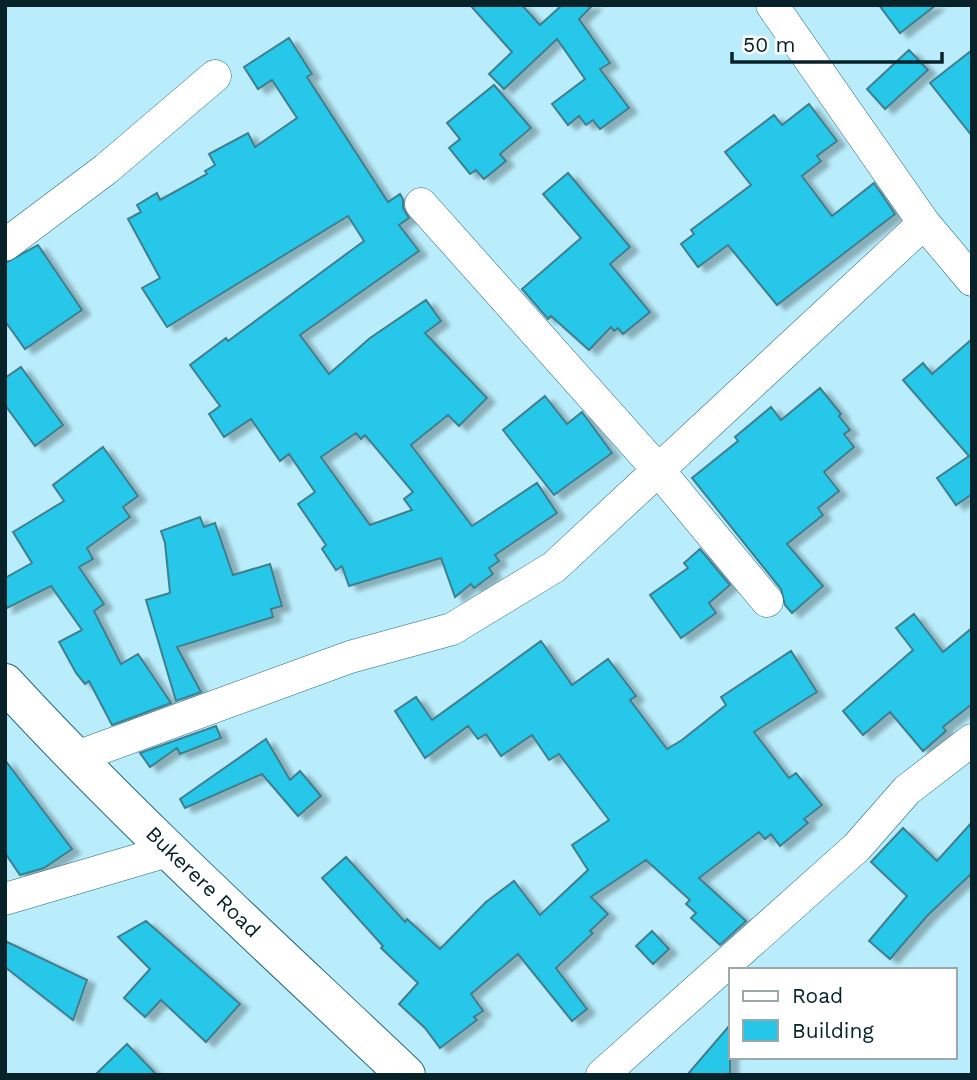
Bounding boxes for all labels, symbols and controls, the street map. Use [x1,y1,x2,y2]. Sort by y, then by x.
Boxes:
scale bar [732,21,942,65]
text: 50 m [743,32,795,57]
street label: Bukerere Road [141,821,266,943]
legend [729,968,956,1059]
text: Road [792,983,843,1008]
text: Building [792,1018,874,1043]

